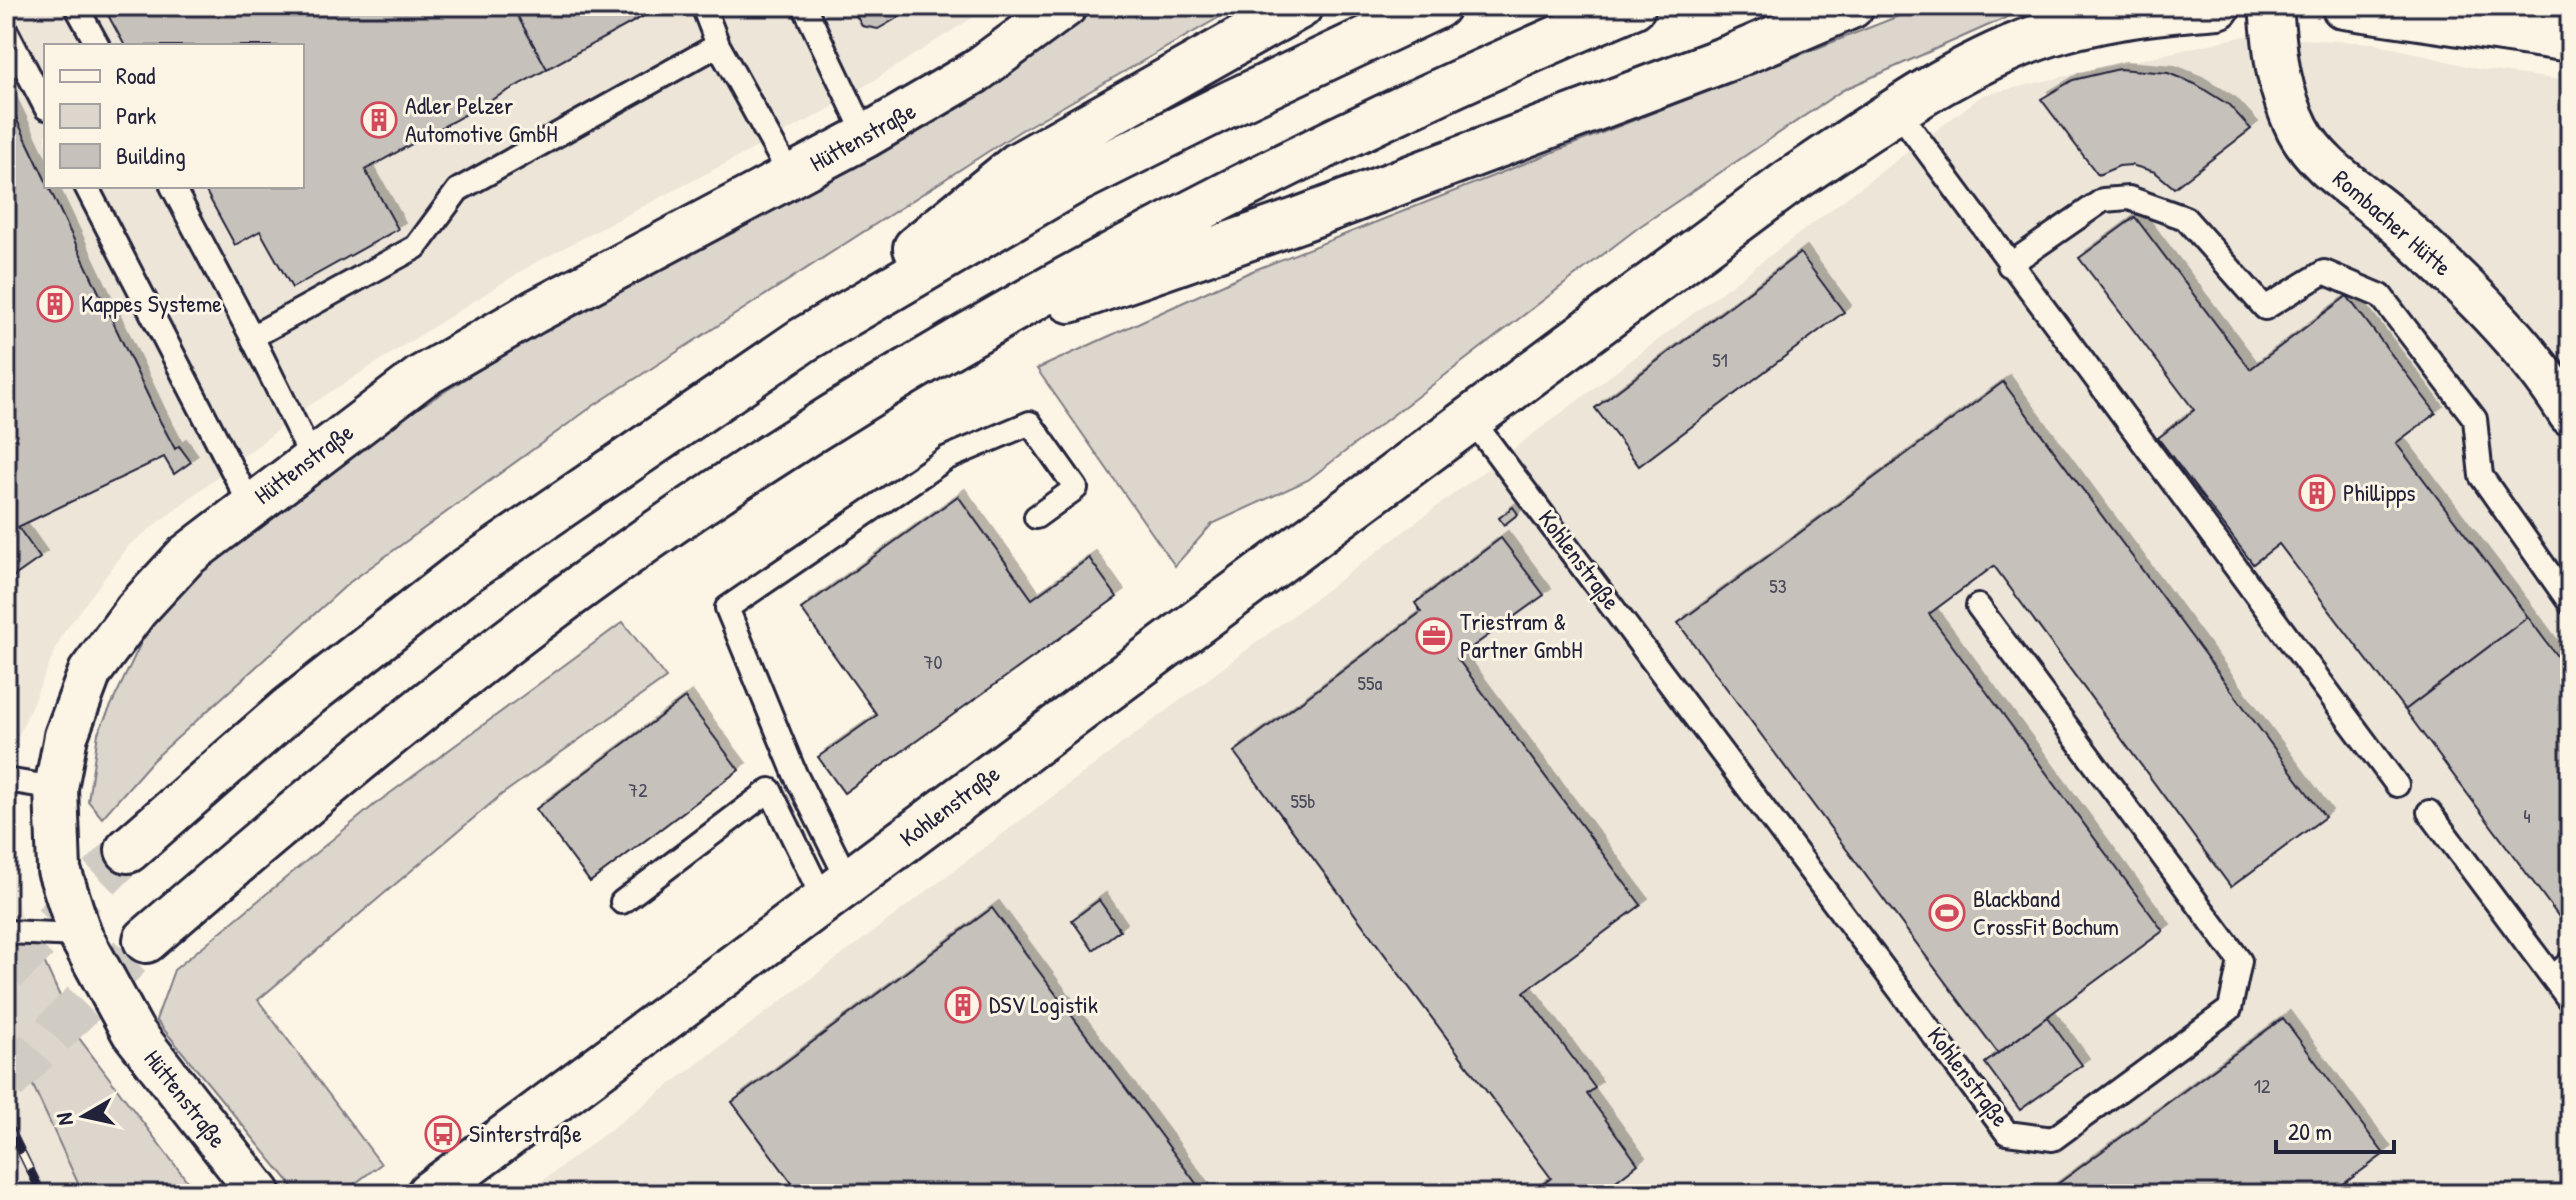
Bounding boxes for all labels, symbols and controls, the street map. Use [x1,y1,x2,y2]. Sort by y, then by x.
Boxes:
legend [44,44,304,188]
text: Road [116,59,155,91]
place label: Adler Pelzer Automotive GmbH [405,89,558,149]
street label: Hüttenstraße [804,94,921,178]
text: Park [116,99,156,131]
building icon: Adler Pelzer Automotive GmbH [360,101,398,139]
text: Building [116,139,186,171]
street label: Rombacher Hütte [2327,162,2459,283]
building icon: Kappes Systeme [36,285,74,323]
place label: Kappes Systeme [81,287,222,319]
house number: 51 [1712,346,1728,373]
street label: Hüttenstraße [247,415,360,511]
building icon: Phillipps [2298,474,2336,512]
place label: Phillipps [2343,476,2416,508]
street label: Kohlenstraße [1532,503,1628,616]
house number: 53 [1769,572,1787,599]
place label: Triestram & Partner GmbH [1460,605,1583,665]
office icon: Triestram & Partner GmbH [1415,617,1453,655]
house number: 70 [924,648,942,675]
house number: 55a [1358,669,1383,696]
street label: Kohlenstraße [893,757,1006,853]
house number: 72 [628,776,648,803]
house number: 55b [1290,787,1316,814]
house number: 4 [2523,802,2531,829]
place label: Blackband CrossFit Bochum [1973,882,2119,942]
sports icon: Blackband CrossFit Bochum [1928,894,1966,932]
building icon: DSV Logistik [944,986,982,1024]
place label: DSV Logistik [989,988,1098,1020]
street label: Kohlenstraße [1921,1020,2017,1133]
street label: Hüttenstraße [137,1043,234,1154]
house number: 12 [2254,1072,2271,1099]
north arrow [44,1076,124,1156]
scale bar [2276,1104,2394,1154]
text: N [48,1111,80,1127]
bus stop icon: Sinterstraße [424,1115,462,1153]
text: 20 m [2288,1115,2332,1147]
place label: Sinterstraße [469,1117,582,1149]

